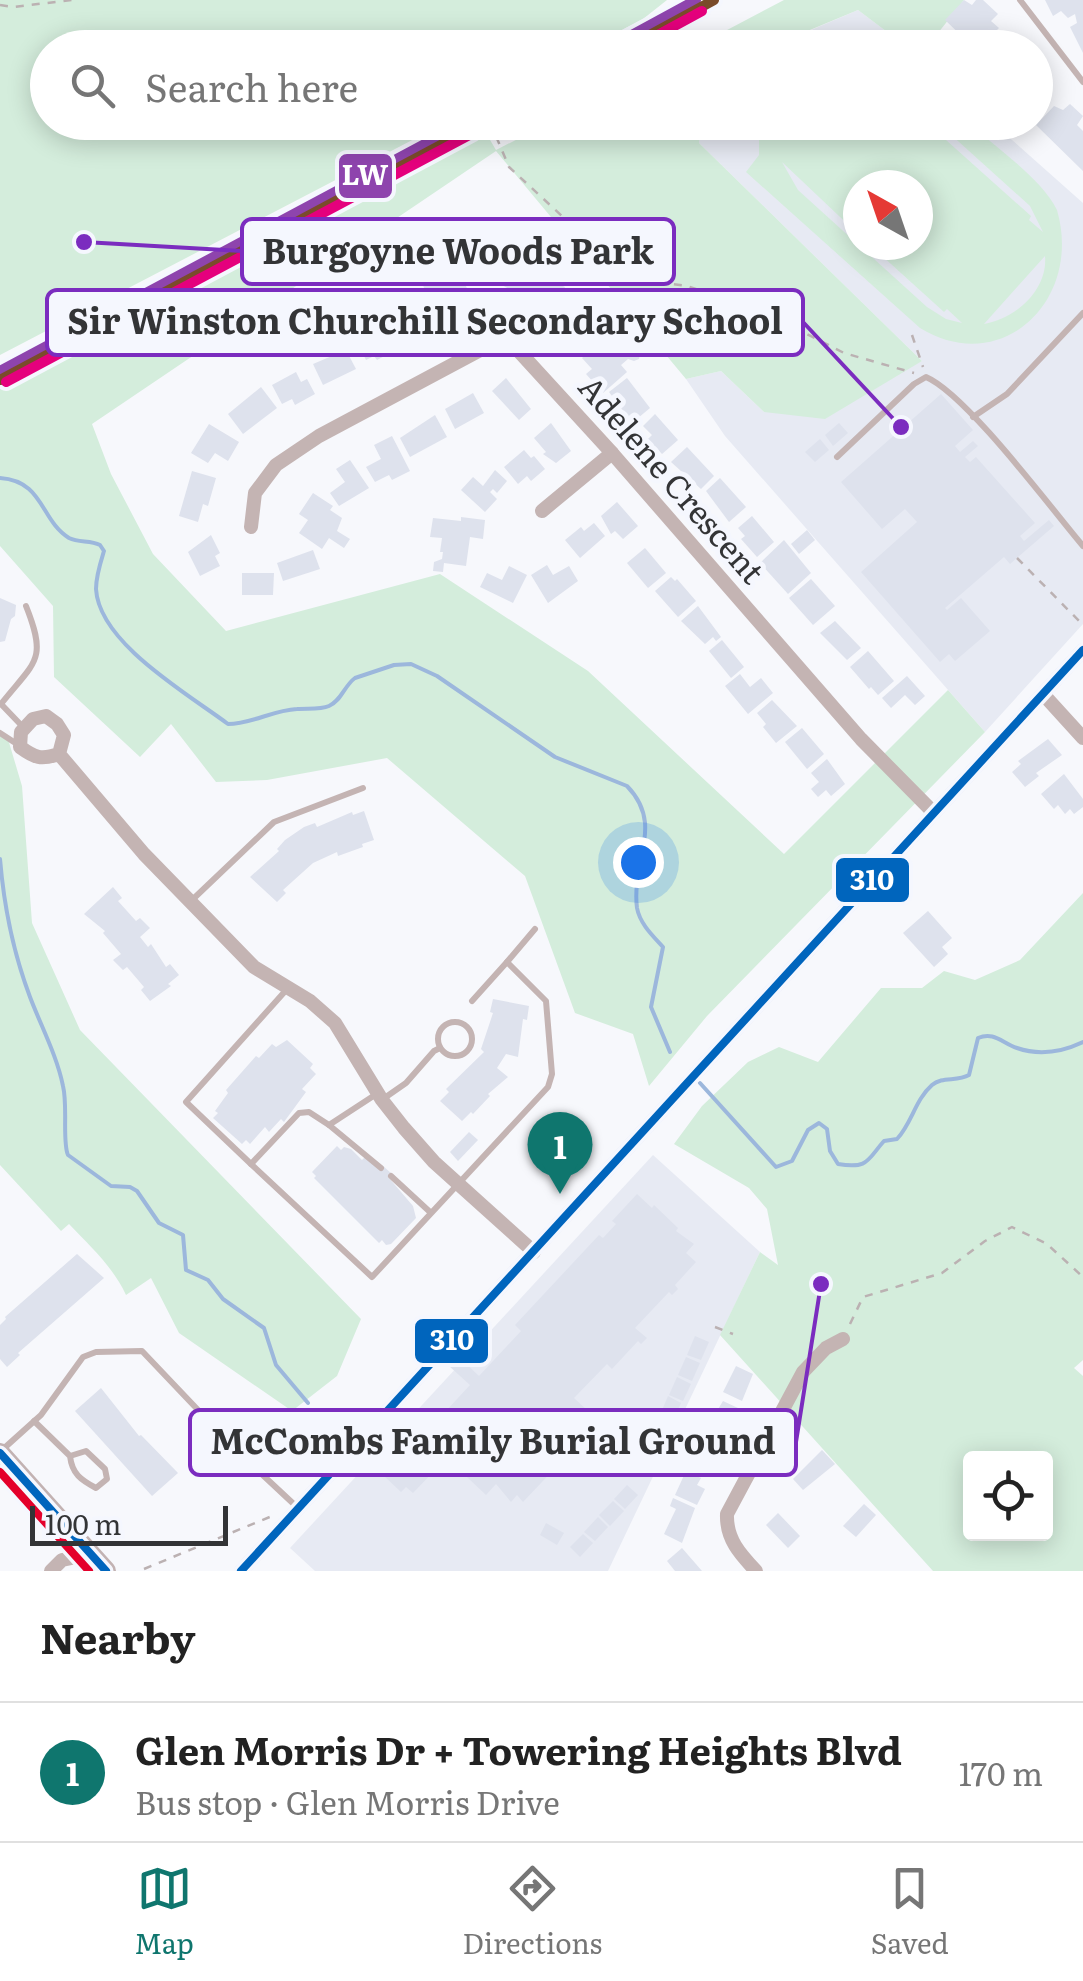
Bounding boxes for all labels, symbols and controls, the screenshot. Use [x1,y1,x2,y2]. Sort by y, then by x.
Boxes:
search box [30,30,1053,140]
text: Search here [145,57,358,114]
icon: search [65,58,120,113]
line badge: LW [337,152,394,200]
text: LW [342,152,388,194]
north arrow [843,170,933,260]
callout: Burgoyne Woods Park [242,219,674,284]
text: Burgoyne Woods Park [262,223,654,275]
callout: Sir Winston Churchill Secondary School [47,290,803,355]
text: Sir Winston Churchill Secondary School [67,293,783,345]
street label: Adelene Crescent [569,363,778,593]
your location [613,837,664,888]
line badge: 310 [834,856,911,904]
text: 310 [850,857,894,899]
pin: 1 [528,1112,592,1194]
line badge: 310 [413,1317,490,1365]
text: 310 [430,1317,474,1359]
callout: McCombs Family Burial Ground [190,1410,796,1475]
text: McCombs Family Burial Ground [210,1413,776,1465]
map controls [963,1451,1053,1541]
button: locate [963,1451,1053,1541]
scale bar [30,1501,228,1546]
text: 100 m [45,1502,122,1544]
text: Nearby [40,1605,196,1667]
text: Glen Morris Dr + Towering Heights Blvd [135,1720,902,1777]
text: 1 [66,1748,79,1796]
text: 170 m [959,1748,1043,1796]
text: Bus stop · Glen Morris Drive [135,1777,560,1825]
tab: Map [134,1861,194,1963]
tab: Directions [462,1861,602,1963]
tab: Saved [871,1861,949,1963]

